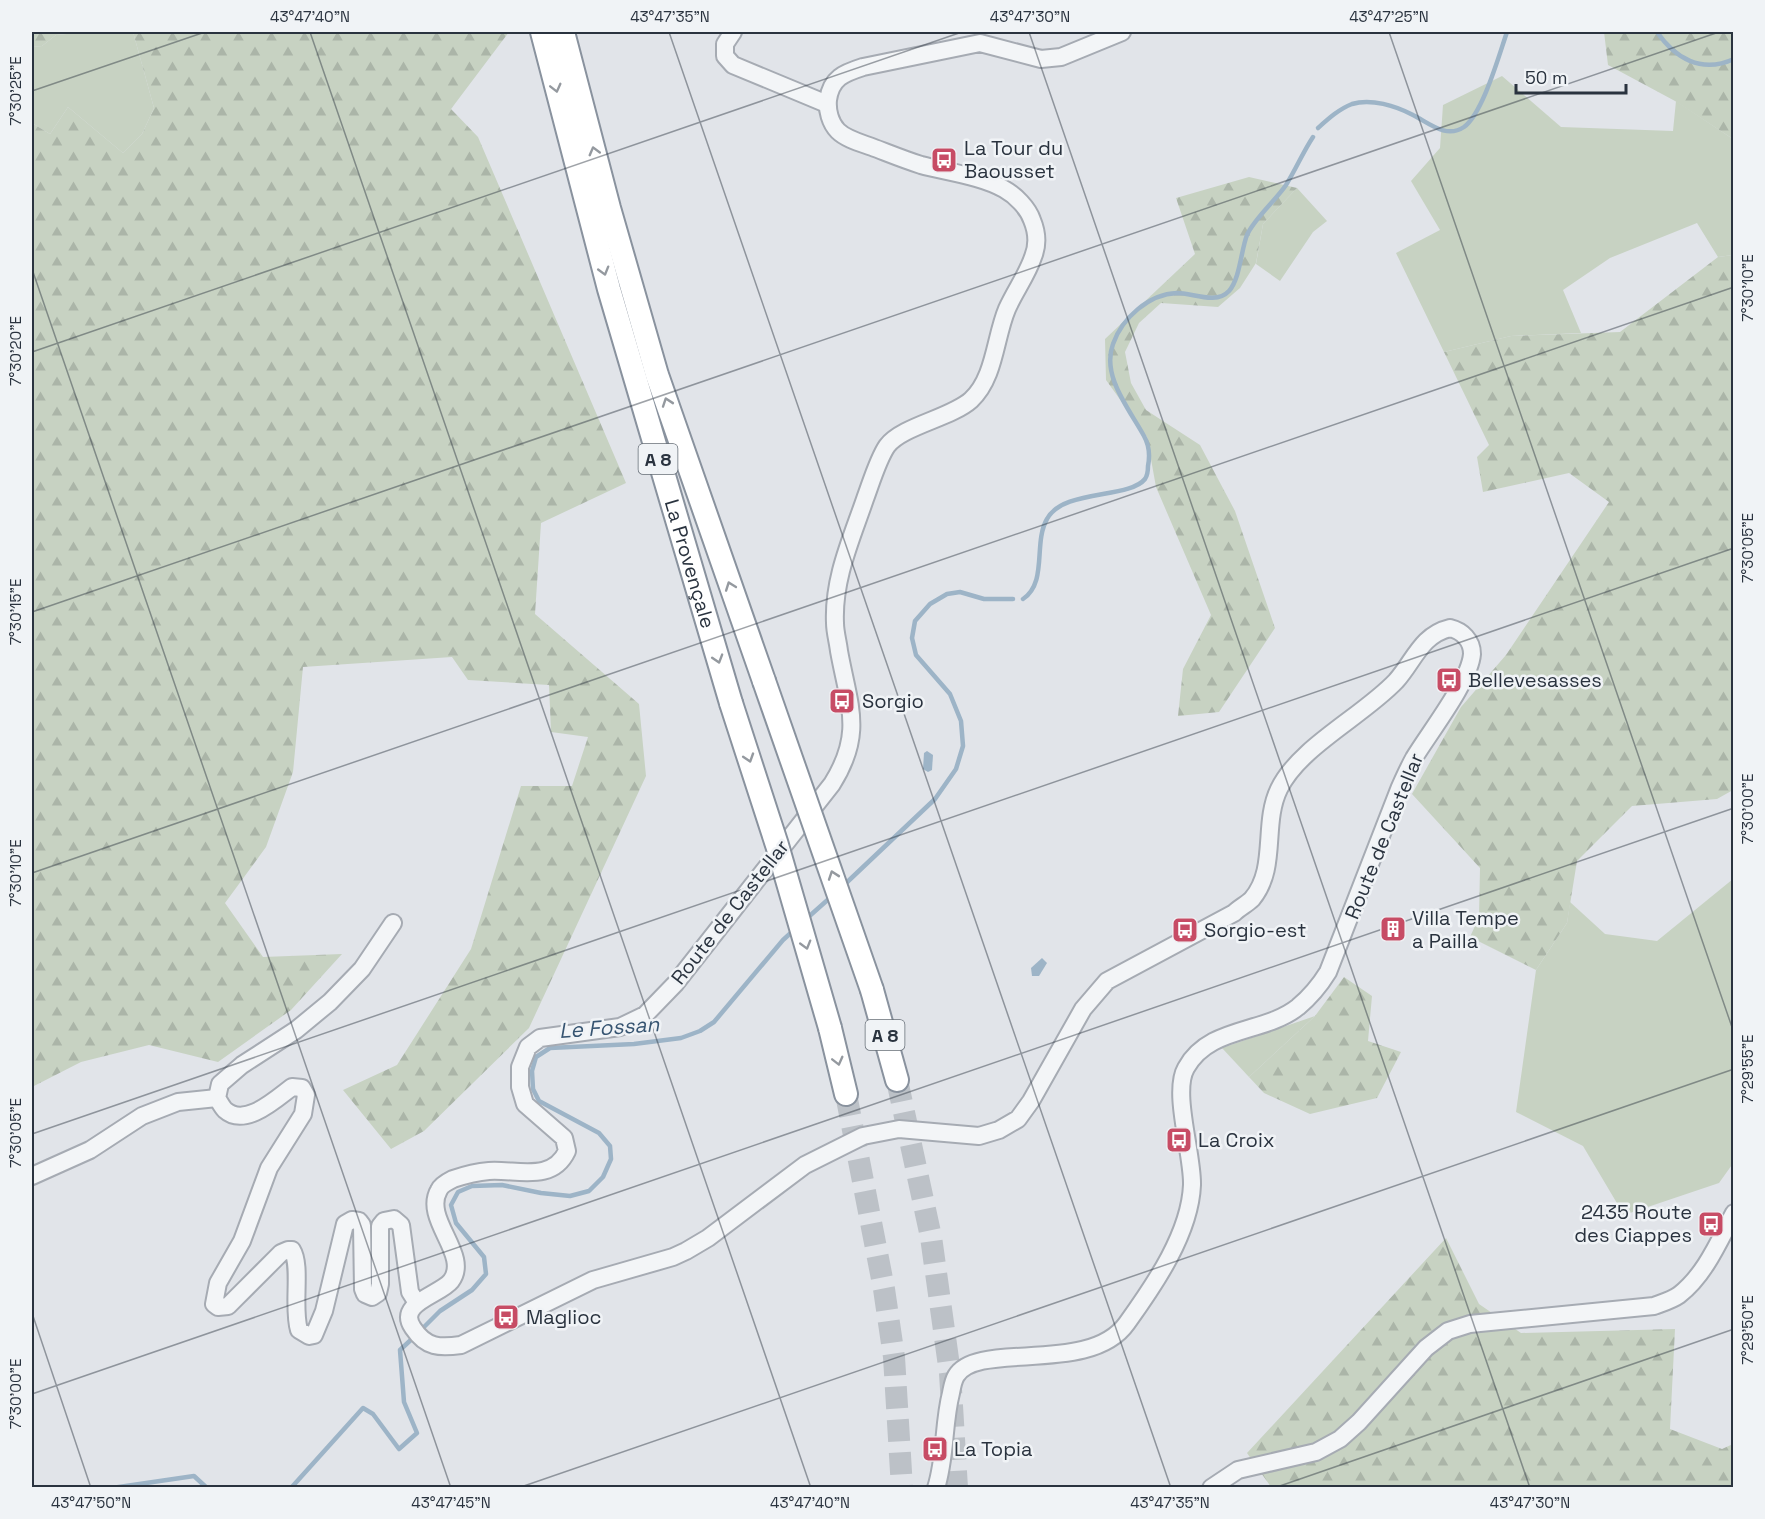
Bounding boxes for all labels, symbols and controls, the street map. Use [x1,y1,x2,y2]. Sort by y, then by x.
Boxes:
text: 43°47'40"N [270,7,350,26]
text: 43°47'35"N [630,7,710,26]
text: 43°47'30"N [990,7,1070,26]
text: 43°47'25"N [1349,7,1429,26]
text: 7°30'25"E [6,56,25,126]
scale bar [1516,57,1626,95]
text: 50 m [1525,66,1567,89]
one-way arrow [548,83,561,93]
place label: La Tour du Baousset [964,135,1063,184]
bus stop icon: La Tour du Baousset [929,145,959,175]
one-way arrow [589,146,601,157]
text: 7°30'10"E [1738,254,1757,322]
one-way arrow [596,266,609,276]
text: 7°30'20"E [6,316,25,386]
one-way arrow [661,397,674,408]
road number: A 8 [638,444,678,474]
street label: La Provençale [659,496,721,631]
text: 7°30'05"E [1738,513,1757,583]
text: 7°30'15"E [6,579,25,645]
one-way arrow [725,581,738,592]
one-way arrow [711,653,723,664]
bus stop icon: Bellevesasses [1434,665,1464,695]
place label: Bellevesasses [1468,667,1602,693]
bus stop icon: Sorgio [827,686,857,716]
place label: Sorgio [862,688,924,714]
street label: Route de Castellar [1339,749,1429,923]
one-way arrow [742,752,755,763]
text: 7°30'00"E [1738,774,1757,844]
street label: Route de Castellar [665,834,795,990]
text: 7°30'10"E [6,839,25,907]
one-way arrow [828,870,841,881]
place label: Villa Tempe a Pailla [1412,905,1519,954]
building icon: Villa Tempe a Pailla [1378,914,1408,944]
bus stop icon: Sorgio-est [1170,915,1200,945]
place label: Sorgio-est [1204,917,1306,943]
one-way arrow [799,939,811,950]
water label: Le Fossan [558,1010,661,1044]
road number: A 8 [866,1020,904,1050]
text: 7°29'55"E [1738,1035,1757,1103]
one-way arrow [830,1055,843,1065]
text: 7°30'05"E [6,1098,25,1168]
bus stop icon: La Croix [1164,1125,1194,1155]
place label: La Croix [1198,1127,1275,1153]
place label: 2435 Route des Ciappes [1574,1199,1692,1248]
bus stop icon: 2435 Route des Ciappes [1696,1209,1726,1239]
text: 7°29'50"E [1738,1295,1757,1365]
bus stop icon: Maglioc [491,1302,521,1332]
place label: Maglioc [526,1304,602,1330]
text: 7°30'00"E [6,1359,25,1429]
bus stop icon: La Topia [920,1434,950,1464]
place label: La Topia [954,1436,1032,1462]
text: 43°47'50"N [51,1493,131,1512]
text: 43°47'45"N [411,1493,491,1512]
text: 43°47'40"N [770,1493,850,1512]
text: 43°47'35"N [1130,1493,1210,1512]
text: 43°47'30"N [1490,1493,1570,1512]

